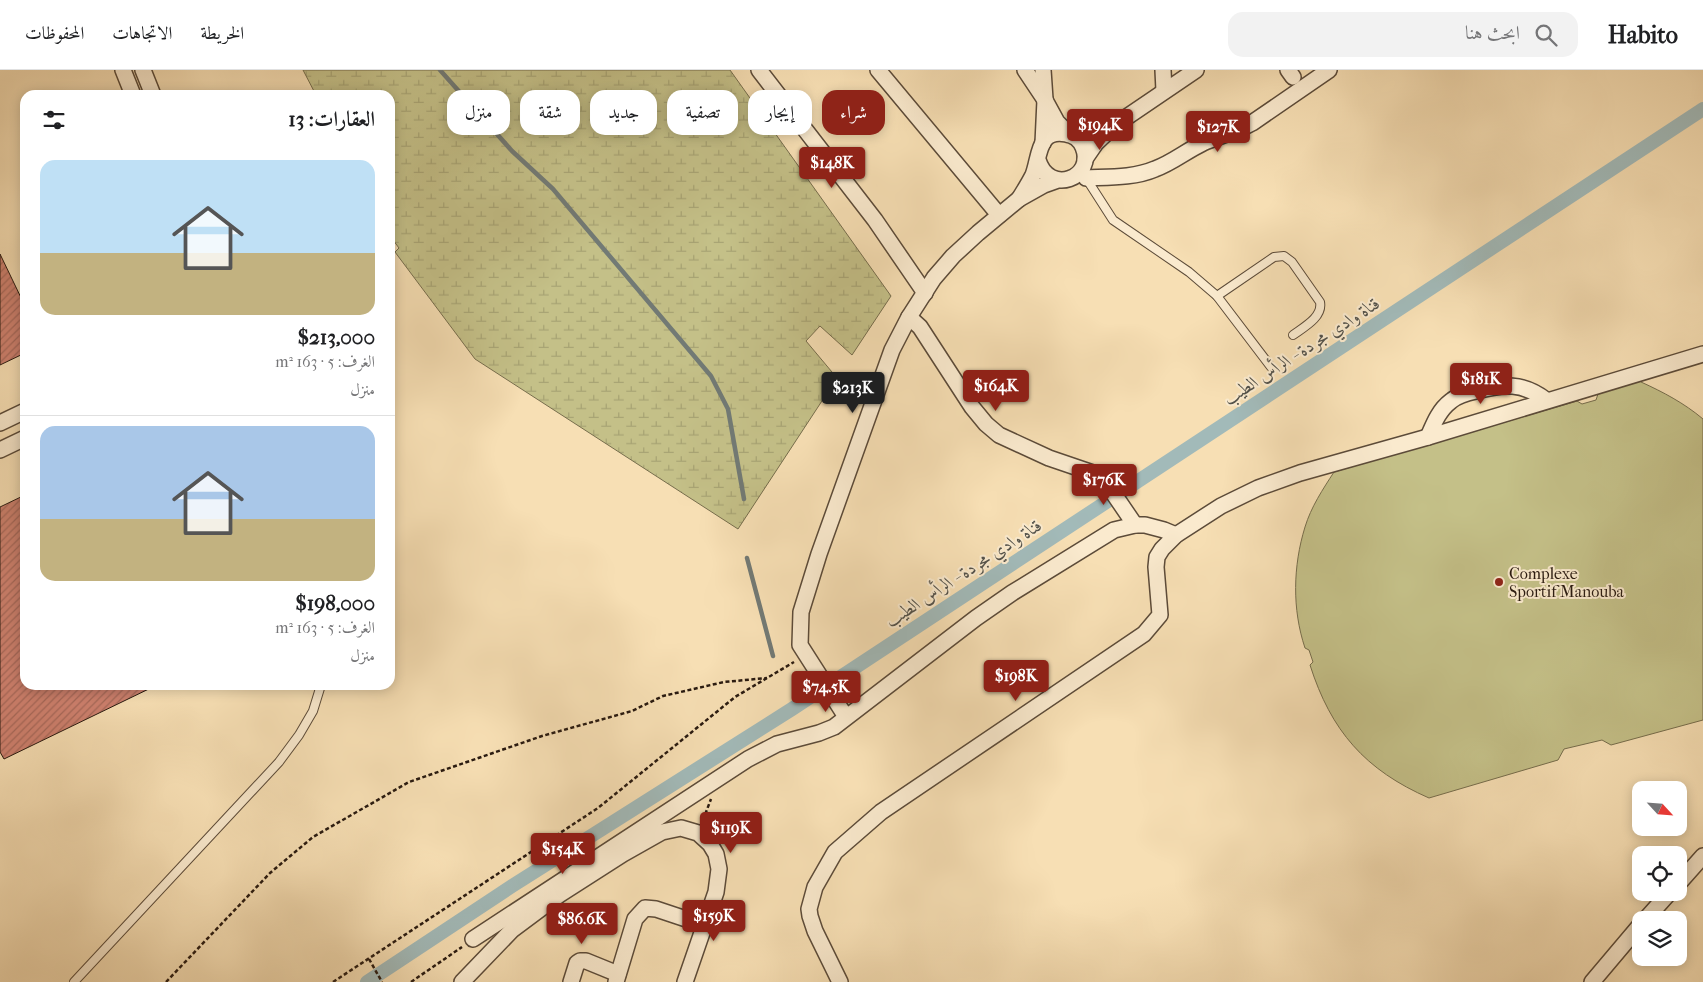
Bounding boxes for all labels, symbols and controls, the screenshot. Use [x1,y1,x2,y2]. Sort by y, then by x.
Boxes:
search box [1228,12,1578,57]
icon: search [1532,21,1560,49]
text: Habito [1608,21,1678,49]
text: ابحث هنا [1465,22,1520,44]
text: المحفوظات [25,23,84,44]
text: الاتجاهات [112,23,172,44]
text: الخريطة [200,23,244,44]
chip: منزل [447,90,510,135]
chip: شقة [520,90,580,135]
chip: جديد [590,90,657,135]
chip: تصفية [667,90,738,135]
chip: إيجار [748,90,812,135]
chip: شراء [822,90,885,135]
icon: filters [40,106,68,134]
text: العقارات: 13 [288,107,375,131]
pin: $194K [1065,108,1135,151]
pin: $127K [1183,111,1253,153]
text: $194K [1078,115,1122,134]
text: $127K [1197,117,1239,136]
pin: $148K [797,146,867,189]
text: $148K [810,153,854,172]
icon: home [163,193,253,283]
water label: قناة وادي مجردة - الرأس الطيب [1218,290,1386,413]
text: $213,000 [297,325,375,349]
text: الغرف: 5 · 163 m² [275,352,375,371]
pin: $181K [1446,362,1516,405]
text: $181K [1461,369,1501,388]
pin: $164K [961,370,1031,412]
pin: $213K [818,372,888,414]
text: $164K [974,376,1018,395]
text: $213K [833,378,873,397]
text: منزل [350,380,375,399]
icon: home [163,458,253,548]
pin: $176K [1069,464,1139,506]
text: $176K [1083,470,1125,489]
water label: قناة وادي مجردة - الرأس الطيب [880,512,1048,635]
place label: Complexe Sportif Manouba [1509,564,1625,601]
marker: Complexe Sportif Manouba [1493,576,1505,588]
text: $198,000 [295,591,375,615]
text: الغرف: 5 · 163 m² [275,618,375,637]
text: منزل [350,646,375,665]
pin: $198K [981,660,1051,702]
text: $198K [995,666,1037,685]
pin: $74.5K [785,670,867,713]
text: $74.5K [803,677,849,696]
north arrow [1632,781,1688,836]
map controls [1632,781,1687,966]
pin: $119K [696,812,766,854]
text: $119K [711,818,751,837]
pin: $154K [528,832,598,875]
text: $154K [542,839,584,858]
button: locate [1632,846,1687,901]
pin: $159K [679,900,749,942]
pin: $86.6K [541,902,623,945]
text: $159K [693,906,735,925]
text: $86.6K [558,909,606,928]
button: layers [1632,911,1687,966]

